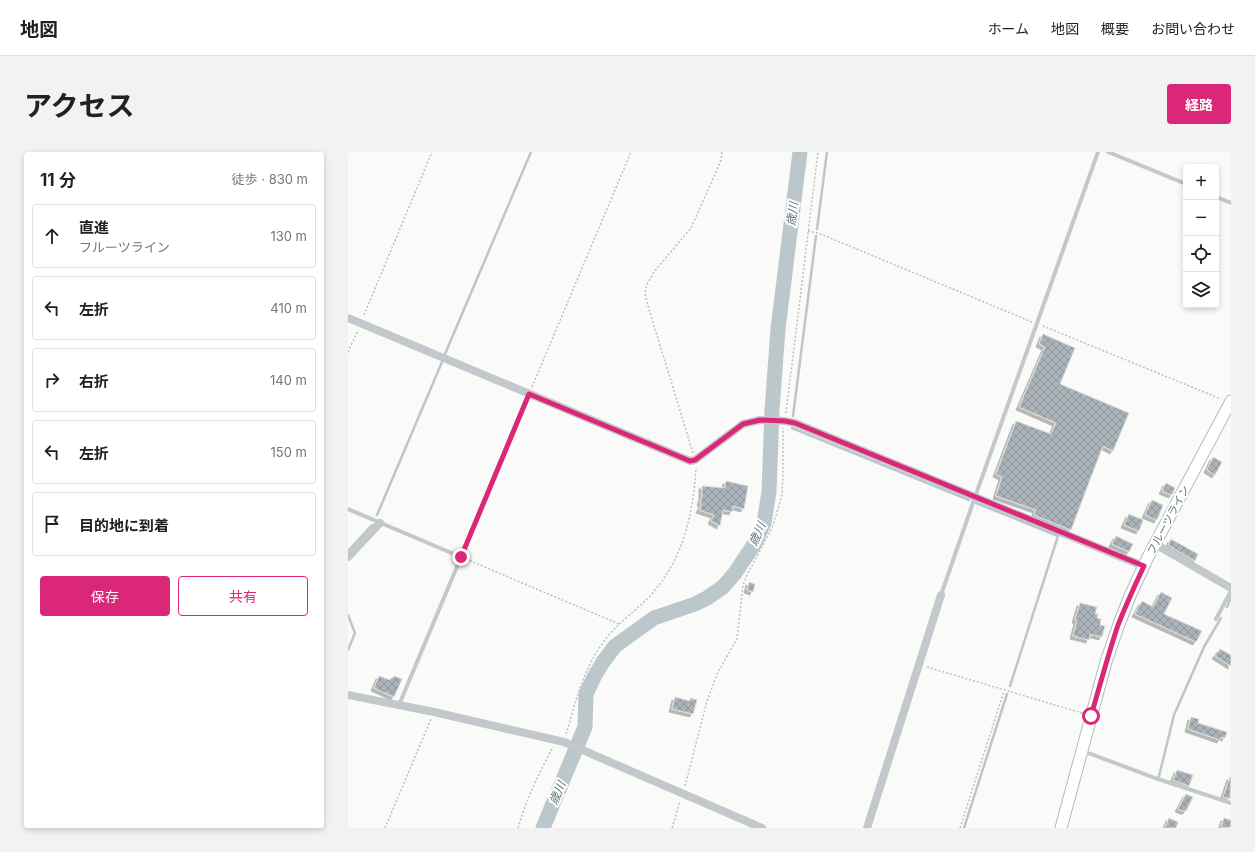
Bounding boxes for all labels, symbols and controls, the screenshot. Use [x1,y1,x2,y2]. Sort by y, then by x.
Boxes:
text: 地図 [20,18,58,41]
text: ホーム [987,20,1029,37]
text: 地図 [1051,20,1079,37]
text: 概要 [1101,20,1129,37]
text: お問い合わせ [1151,20,1235,37]
button: 経路 [1167,84,1231,124]
text: アクセス [24,89,135,123]
map controls [1183,164,1219,308]
button: + [1183,164,1219,200]
text: 11 分 [40,170,76,190]
text: 徒歩 · 830 m [232,171,308,187]
water label: 歳川 [783,199,801,227]
button: − [1183,200,1219,236]
text: 直進 [79,218,109,237]
icon: ahead [41,225,63,247]
text: 130 m [270,228,307,244]
button: locate [1183,236,1219,272]
text: フルーツライン [79,239,170,255]
button: layers [1183,272,1219,308]
icon: left [41,297,63,319]
text: 左折 [79,300,109,319]
text: 410 m [270,300,307,316]
icon: right [41,369,63,391]
text: 右折 [79,372,109,391]
text: 140 m [270,372,307,388]
icon: left [41,441,63,463]
text: 左折 [79,444,109,463]
text: 150 m [271,444,307,460]
street label: フルーツライン [1144,483,1192,557]
icon: arrive [41,513,63,535]
text: 目的地に到着 [79,516,169,535]
water label: 歳川 [745,518,770,548]
route end [452,548,470,566]
button: 保存 [40,576,170,616]
button: 共有 [178,576,308,616]
route start [1082,707,1100,725]
water label: 歳川 [545,777,569,807]

